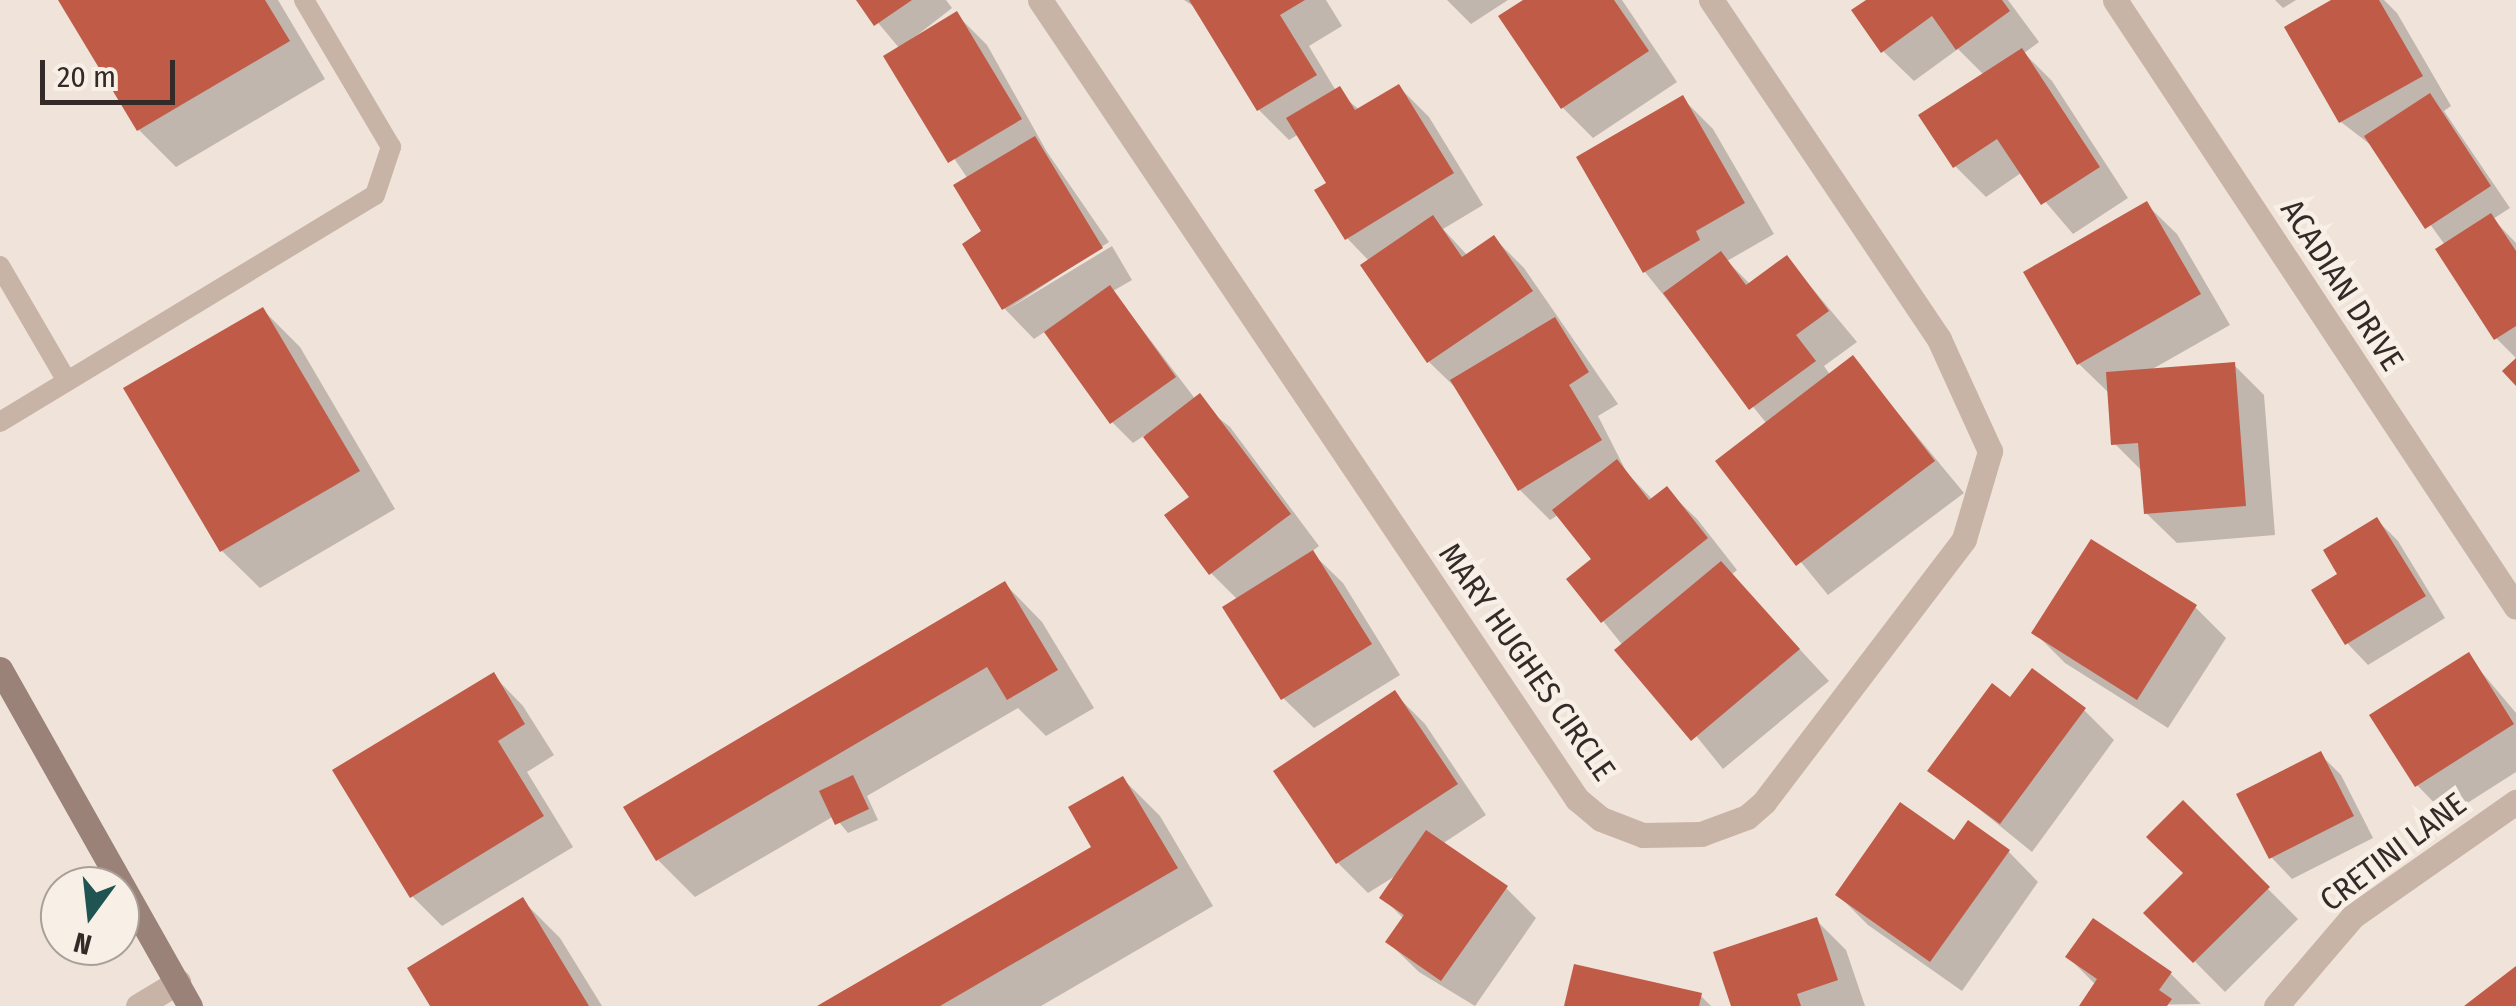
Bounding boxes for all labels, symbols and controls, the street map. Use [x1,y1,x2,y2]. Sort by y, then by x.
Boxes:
scale bar [45,40,180,102]
text: 20 m [57,59,116,95]
street label: ACADIAN DRIVE [2273,192,2411,378]
street label: MARY HUGHES CIRCLE [1431,536,1623,788]
street label: CRETINI LANE [2312,785,2474,919]
north arrow [40,866,140,966]
text: N [70,925,95,962]

